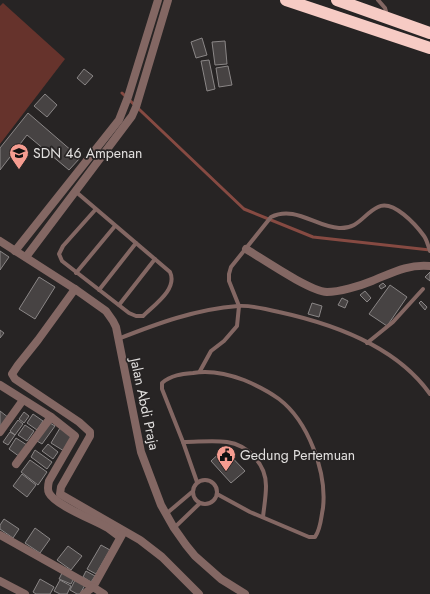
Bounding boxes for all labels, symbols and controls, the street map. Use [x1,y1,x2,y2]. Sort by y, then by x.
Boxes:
school or university icon: SDN 46 Ampenan [8,142,30,170]
place label: SDN 46 Ampenan [33,143,142,163]
street label: Jalan Abdi Praja [125,354,165,452]
public building icon: Gedung Pertemuan [215,444,237,472]
place label: Gedung Pertemuan [240,445,355,465]

